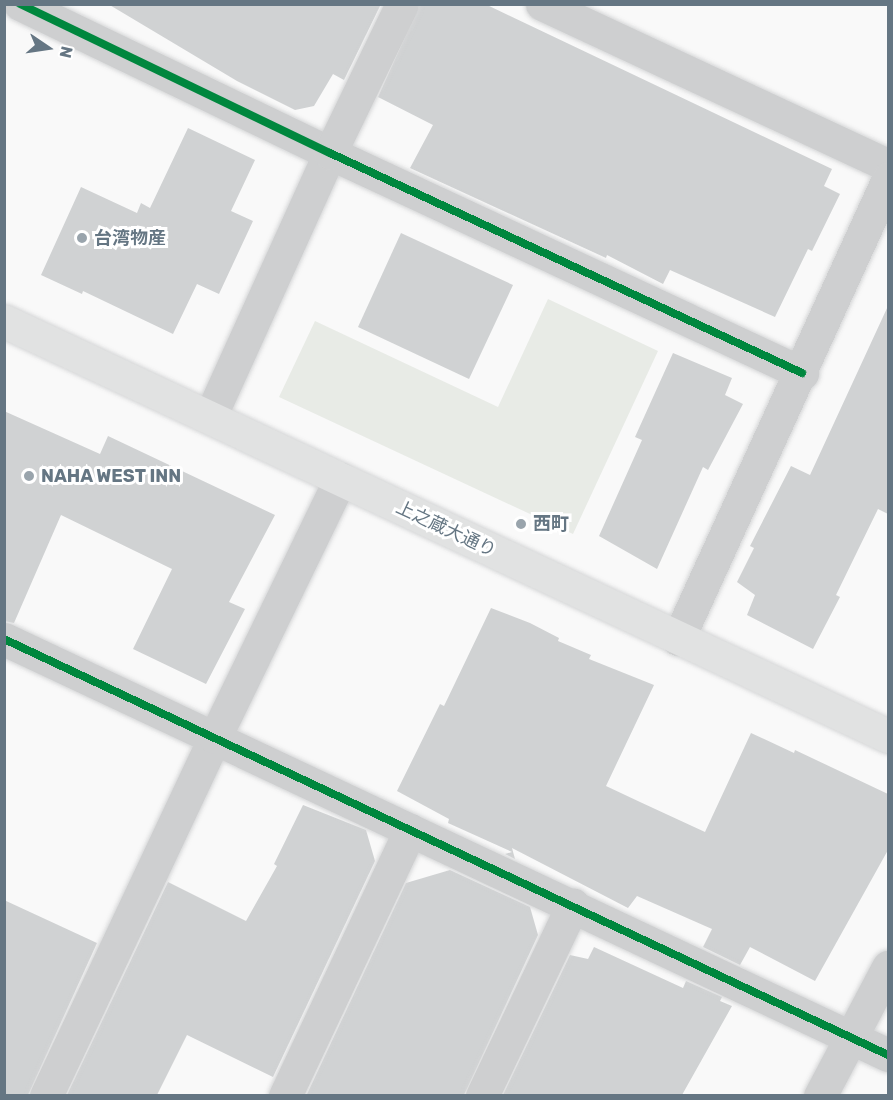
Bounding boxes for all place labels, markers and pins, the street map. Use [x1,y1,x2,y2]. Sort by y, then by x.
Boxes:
place label: 台湾物産 [94,227,166,249]
marker: 台湾物産 [75,231,89,245]
place label: NAHA WEST INN [41,465,182,487]
marker: NAHA WEST INN [22,469,36,483]
place label: 西町 [533,513,569,535]
marker: 西町 [514,517,528,531]

